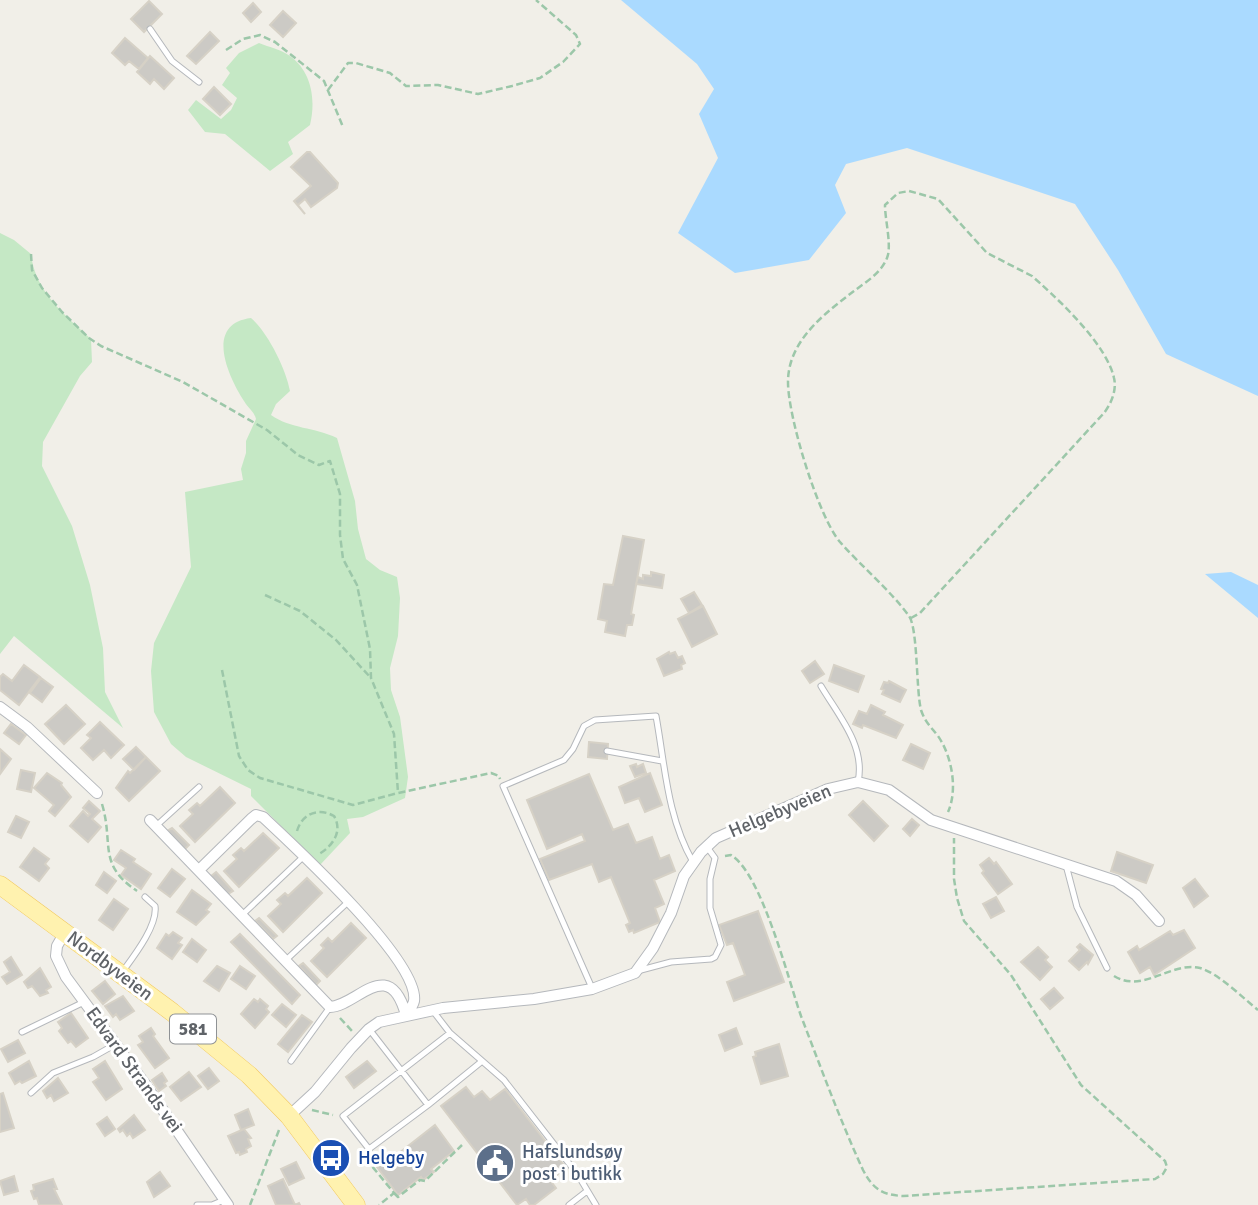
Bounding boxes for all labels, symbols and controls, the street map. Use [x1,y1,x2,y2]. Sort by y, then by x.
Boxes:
street label: Helgebyveien [725,779,835,843]
street label: Nordbyveien [62,926,158,1006]
street label: Edvard Strands vei [80,1002,188,1138]
road number: 581 [170,1014,216,1044]
bus stop icon: Helgeby [310,1137,352,1179]
place label: Hafslundsøy post i butikk [522,1140,622,1186]
public building icon: Hafslundsøy post i butikk [474,1142,516,1184]
place label: Helgeby [358,1146,424,1170]

